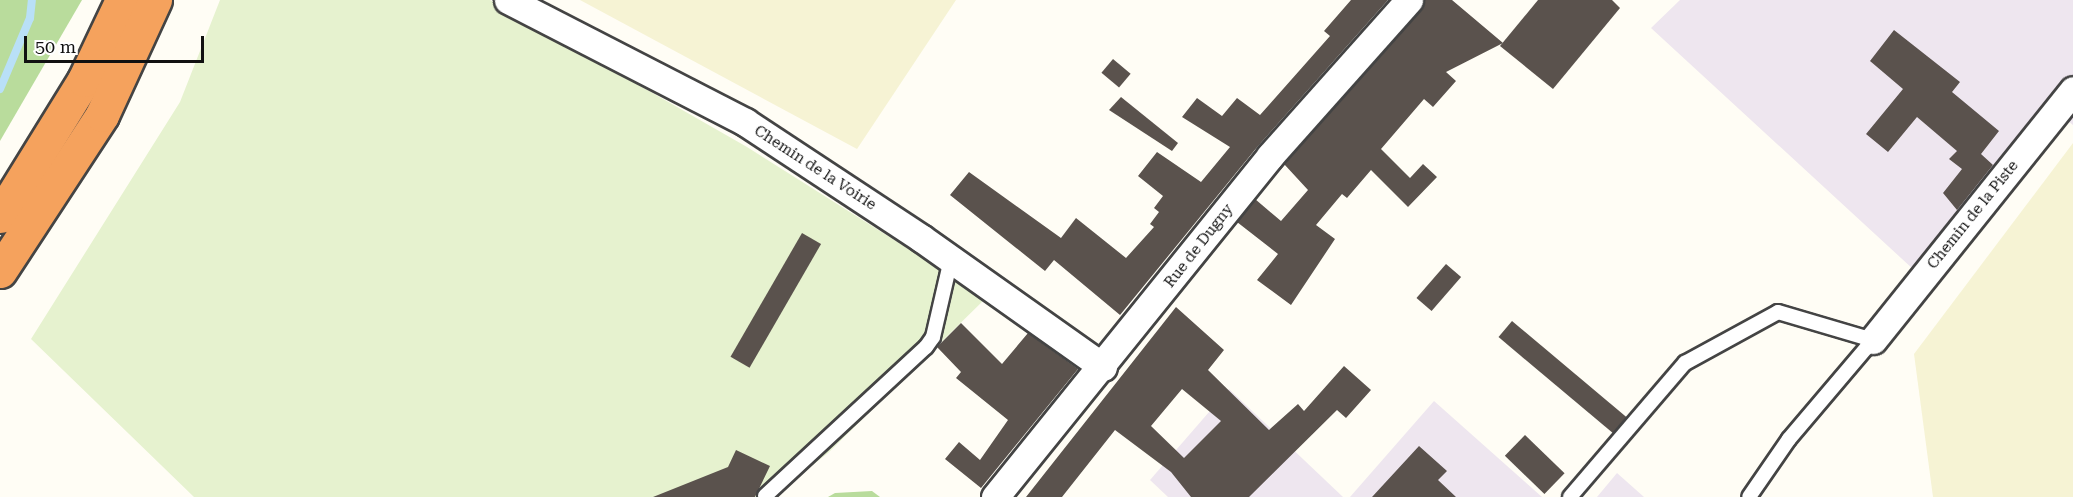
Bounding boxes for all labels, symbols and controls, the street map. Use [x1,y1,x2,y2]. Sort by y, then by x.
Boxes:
scale bar [27,24,207,62]
text: 50 m [35,36,76,57]
street label: Chemin de la Voirie [751,122,879,214]
street label: Chemin de la Piste [1924,157,2022,273]
street label: Rue de Dugny [1161,201,1237,291]

